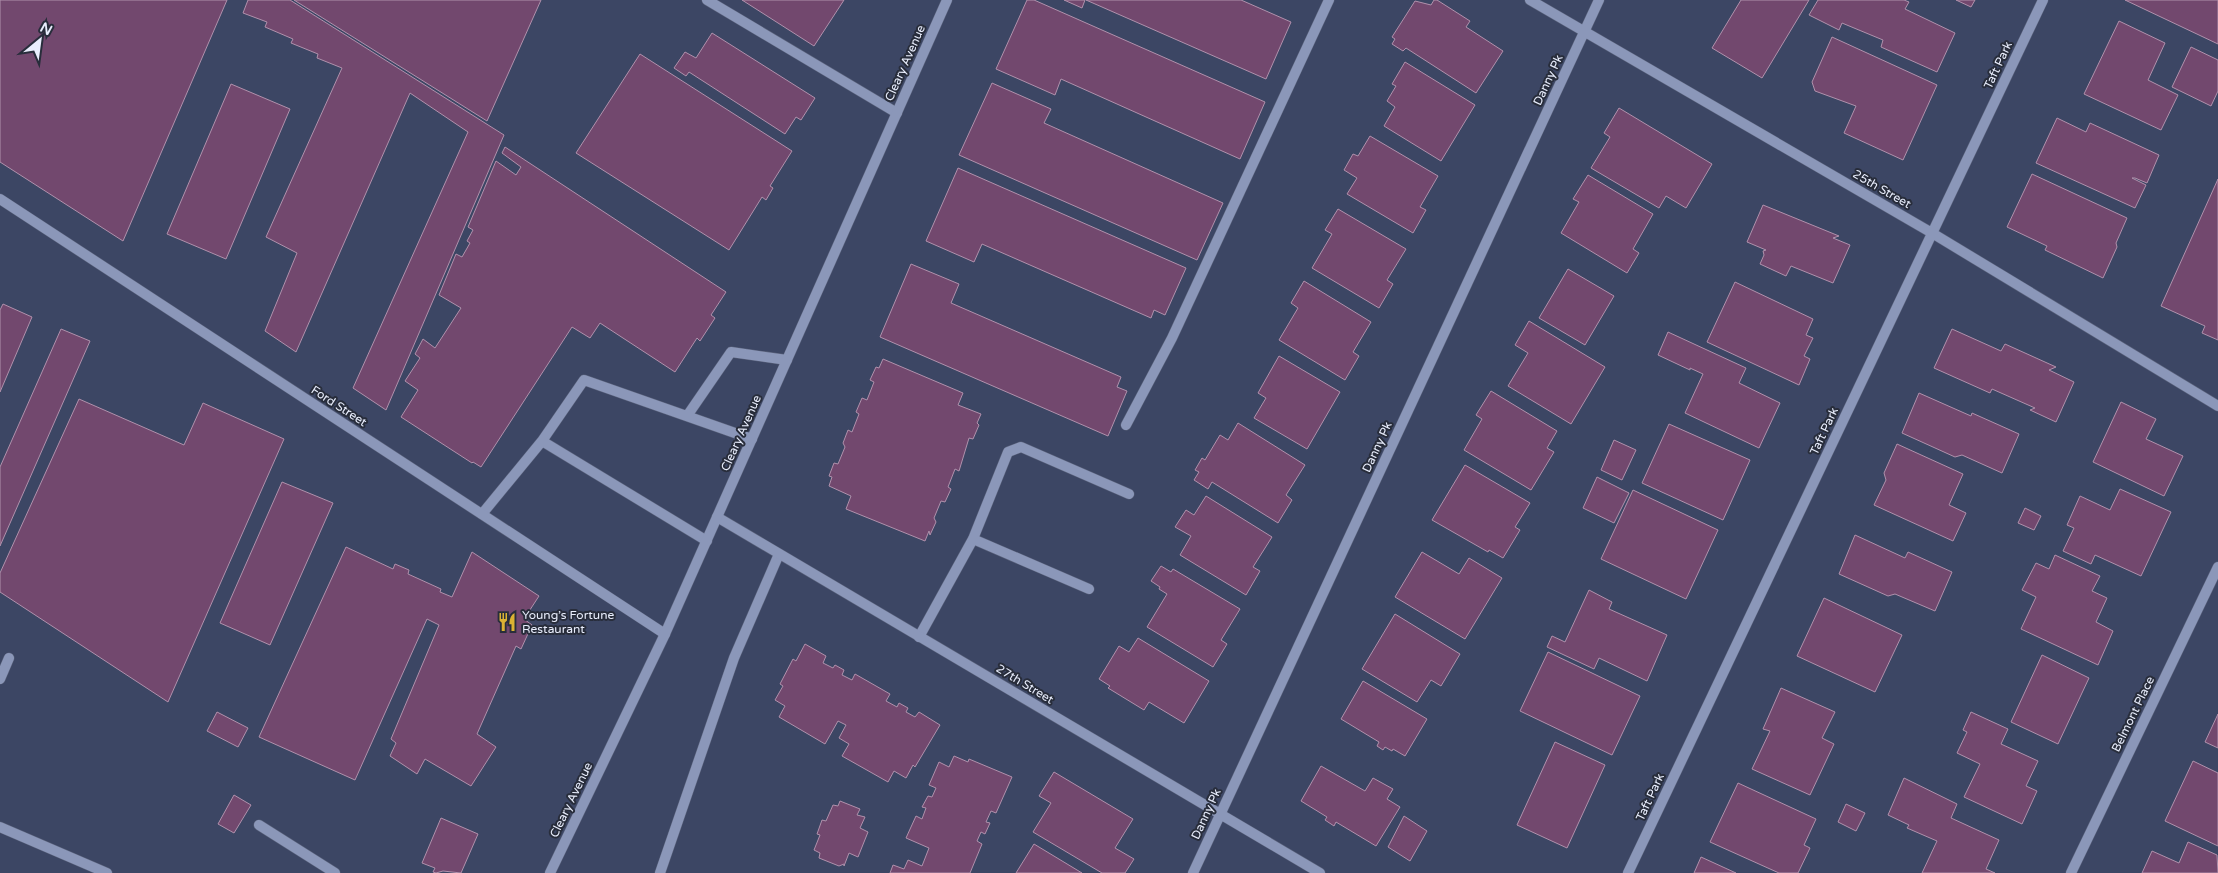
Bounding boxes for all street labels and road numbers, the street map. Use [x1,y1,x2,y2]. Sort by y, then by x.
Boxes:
street label: Cleary Avenue [882,23,928,103]
street label: Taft Park [1981,39,2015,91]
street label: Danny Pk [1530,52,1566,108]
street label: 25th Street [1851,167,1914,211]
street label: Ford Street [309,383,370,429]
street label: Cleary Avenue [718,393,764,473]
street label: Taft Park [1807,405,1841,457]
street label: Danny Pk [1359,419,1395,475]
street label: 27th Street [994,661,1057,707]
street label: Belmont Place [2109,674,2157,754]
street label: Cleary Avenue [547,760,595,840]
street label: Taft Park [1633,771,1667,823]
street label: Danny Pk [1188,786,1224,842]

